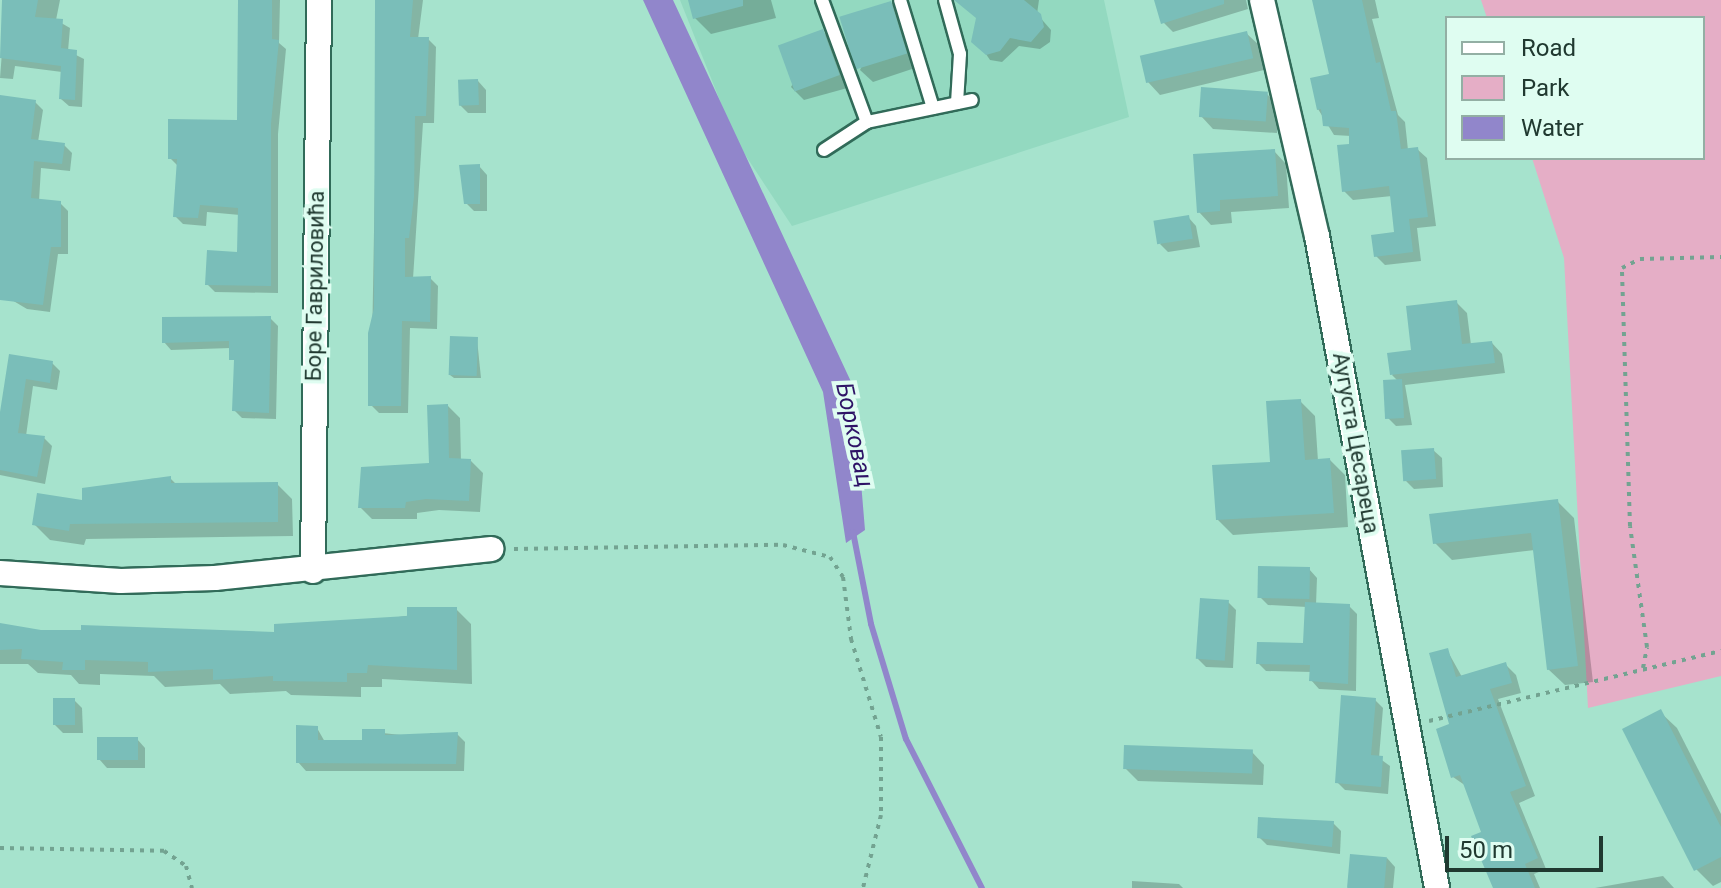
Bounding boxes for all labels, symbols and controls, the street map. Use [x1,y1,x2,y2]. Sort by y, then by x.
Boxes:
legend [1445,16,1705,160]
text: Road [1521,34,1576,62]
text: Park [1521,74,1569,102]
text: Water [1521,114,1584,142]
street label: Боре Гавриловића [300,191,330,381]
street label: Аугуста Цесареца [1327,350,1385,536]
water label: Борковац [829,380,879,490]
scale bar [1449,820,1607,870]
text: 50 m [1459,836,1513,864]

